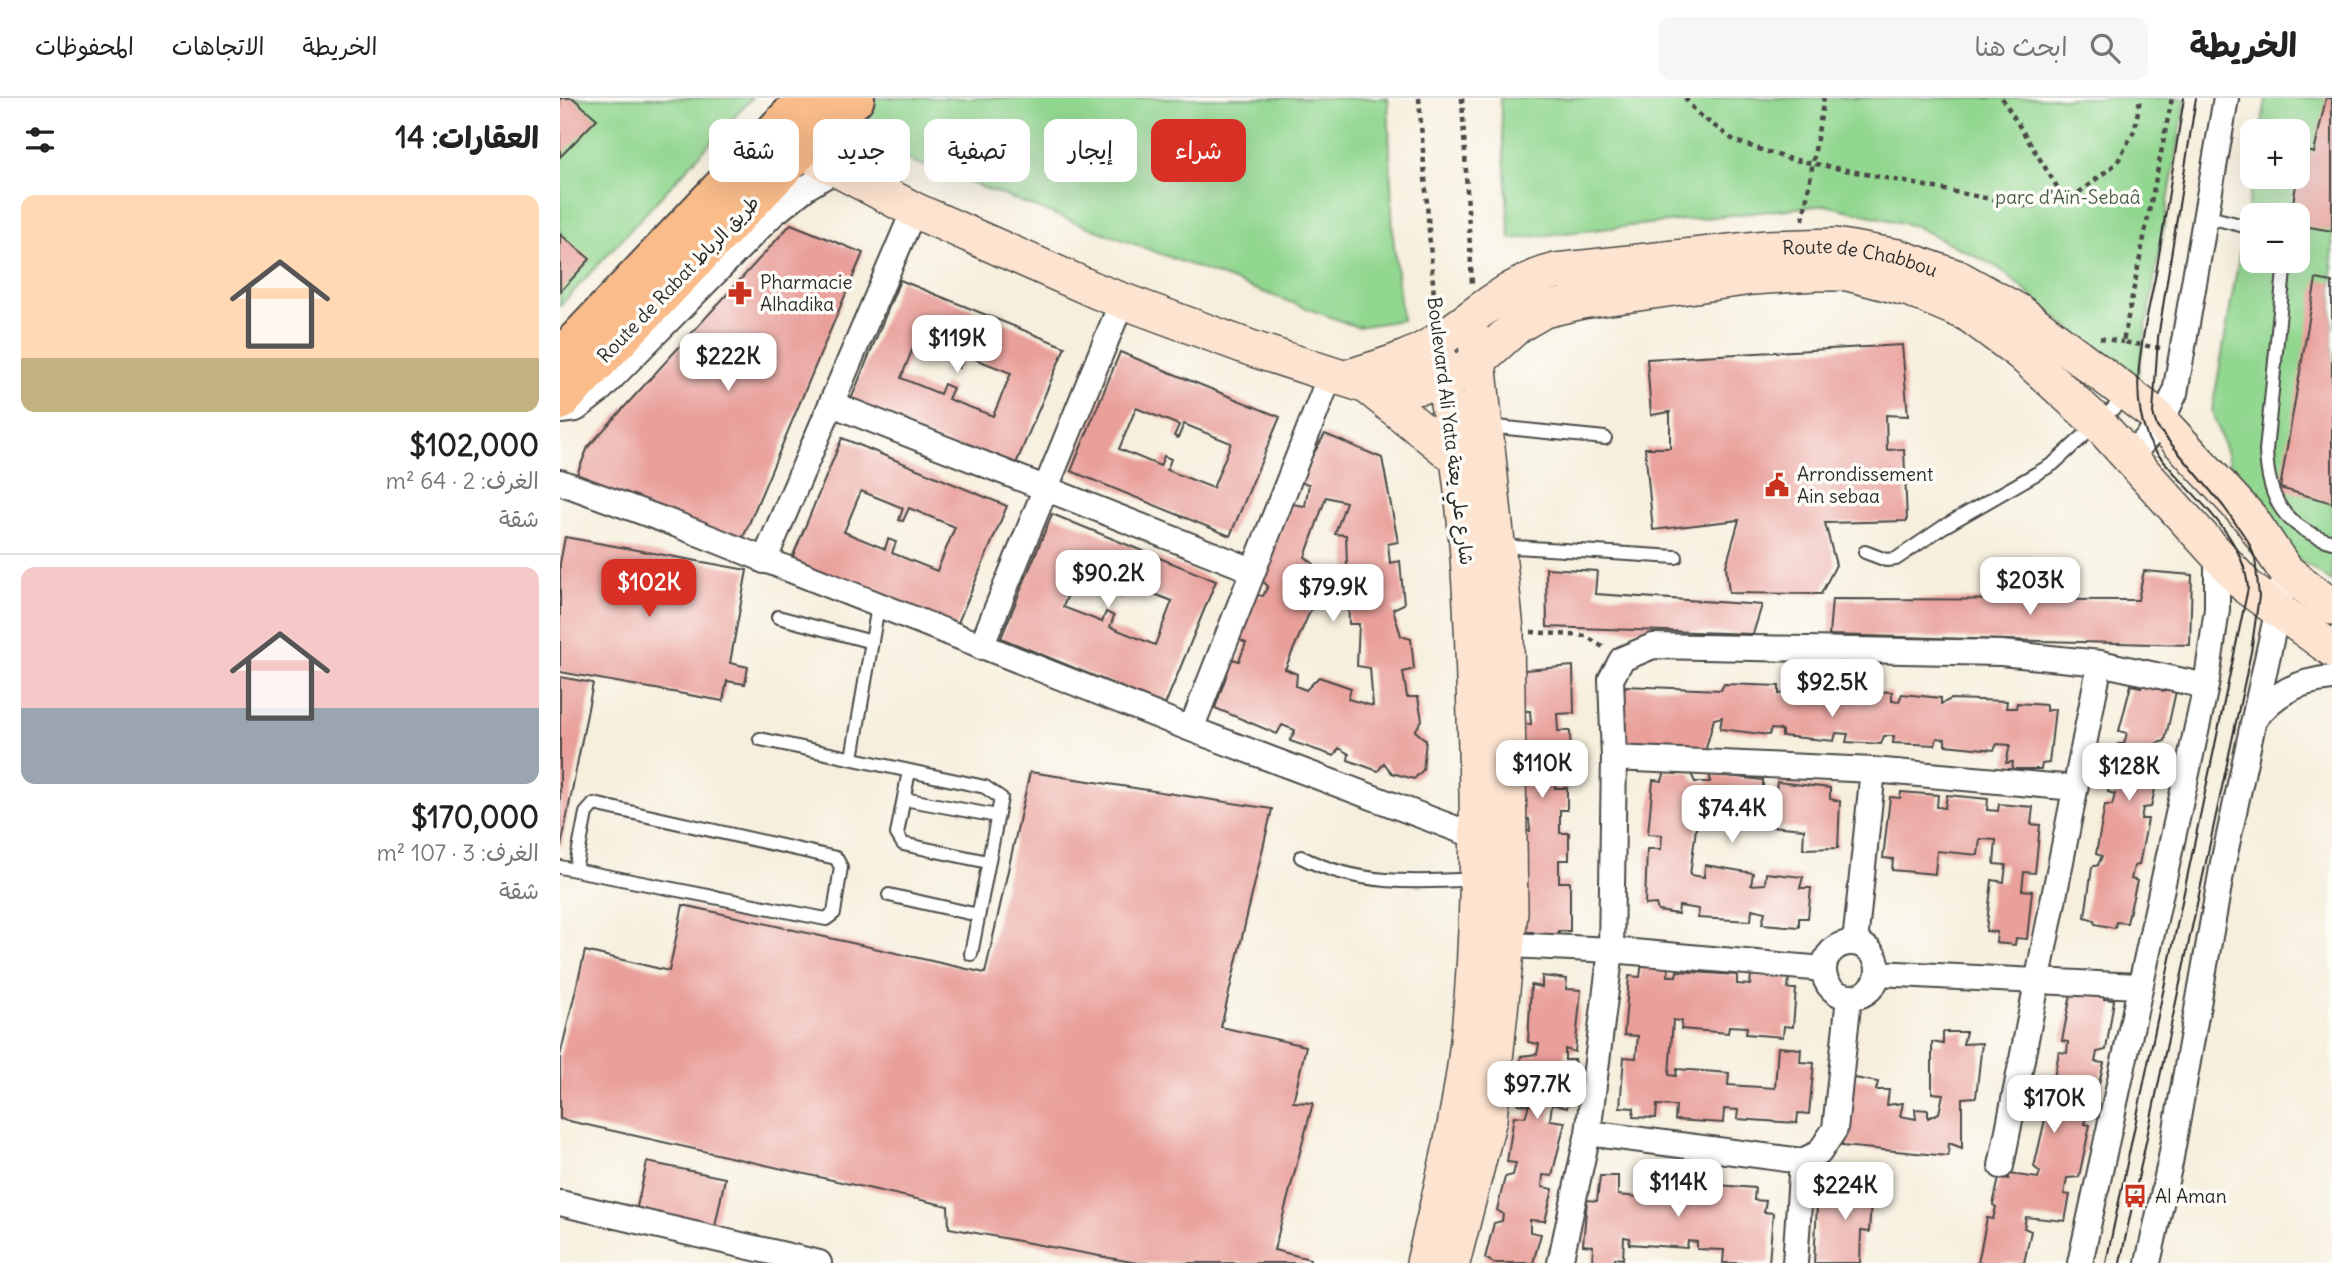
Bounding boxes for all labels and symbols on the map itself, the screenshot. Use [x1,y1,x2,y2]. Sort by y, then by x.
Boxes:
park label: parc d'Aïn-Sebaâ [1995,185,2141,209]
street label: Route de Rabat طريق الرباط [592,190,764,368]
street label: Route de Chabbou [1782,234,1941,282]
place label: Pharmacie Alhadika [760,270,853,316]
pharmacy icon: Pharmacie Alhadika [726,279,754,307]
street label: Boulevard Ali Yata شارع علي يعتة [1418,296,1479,567]
pin: $119K [908,316,1006,375]
pin: $222K [679,334,777,393]
place label: Arrondissement Ain sebaa [1797,462,1933,508]
public building icon: Arrondissement Ain sebaa [1763,471,1791,499]
pin: $90.2K [1051,550,1165,610]
pin: $203K [1981,558,2079,617]
pin: $102K [600,560,698,619]
pin: $79.9K [1276,564,1390,624]
pin: $92.5K [1775,660,1889,719]
pin: $110K [1493,740,1591,800]
pin: $128K [2080,744,2178,803]
pin: $74.4K [1675,786,1789,845]
pin: $97.7K [1480,1062,1594,1121]
pin: $170K [2005,1076,2103,1135]
pin: $114K [1629,1160,1727,1219]
pin: $224K [1796,1162,1894,1222]
bus stop icon: Al Aman [2121,1182,2149,1210]
place label: Al Aman [2155,1184,2227,1208]

